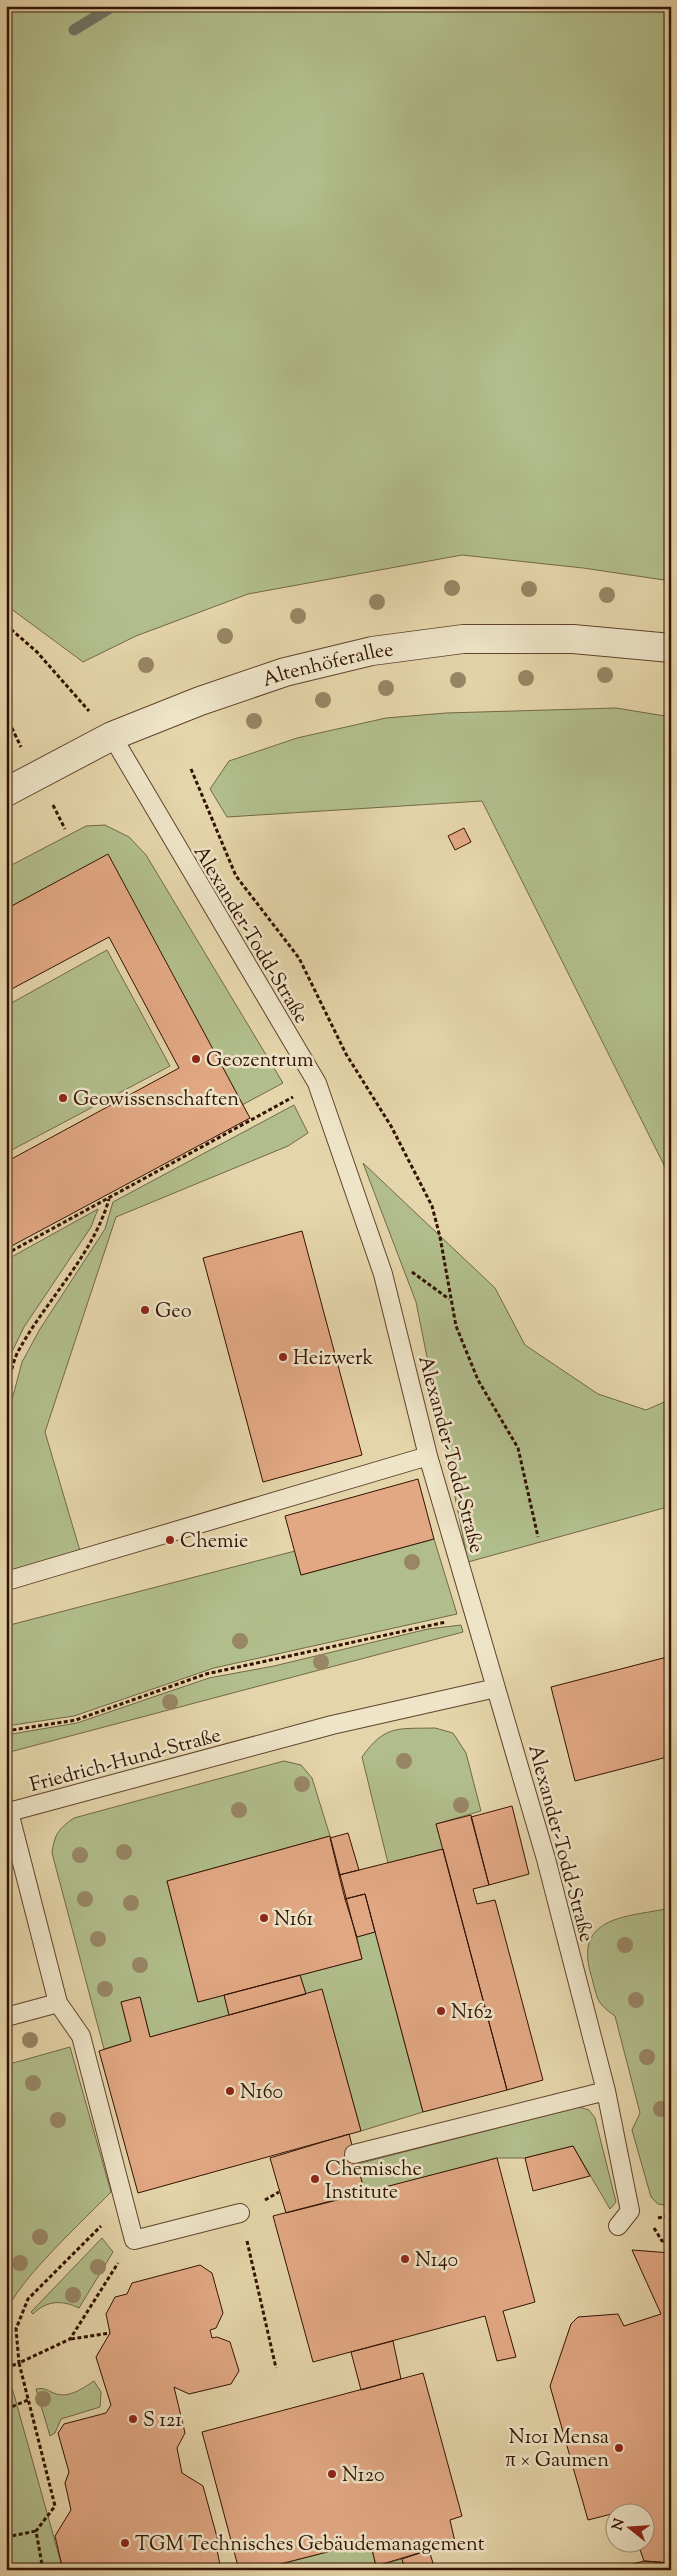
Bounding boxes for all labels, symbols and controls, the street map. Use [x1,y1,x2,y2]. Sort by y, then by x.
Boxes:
street label: Altenhöferallee [259,636,395,696]
street label: Alexander-Todd-Straße [185,841,315,1030]
place label: Geozentrum [206,1047,314,1076]
marker: Geozentrum [190,1053,202,1065]
place label: Geowissenschaften [73,1086,239,1115]
marker: Geowissenschaften [57,1092,69,1104]
place label: Geo [155,1298,192,1327]
marker: Geo [139,1304,151,1316]
place label: Heizwerk [293,1345,373,1374]
marker: Heizwerk [277,1351,289,1363]
street label: Alexander-Todd-Straße [409,1353,490,1556]
place label: Chemie [180,1528,248,1557]
marker: Chemie [164,1534,176,1546]
street label: Friedrich-Hund-Straße [27,1722,224,1801]
street label: Alexander-Todd-Straße [519,1742,600,1945]
place label: N161 [274,1906,313,1935]
marker: N161 [258,1912,270,1924]
place label: N162 [451,1999,493,2028]
marker: N162 [435,2005,447,2017]
place label: N160 [240,2079,283,2108]
marker: N160 [224,2085,236,2097]
place label: Chemische Institute [325,2156,422,2208]
marker: Chemische Institute [309,2173,321,2185]
place label: N140 [415,2247,458,2276]
marker: N140 [399,2253,411,2265]
place label: S 121 [143,2407,182,2436]
marker: S 121 [127,2413,139,2425]
place label: N101 Mensa π × Gaumen [506,2424,609,2476]
marker: N101 Mensa π × Gaumen [613,2442,625,2454]
place label: N120 [342,2462,385,2491]
marker: N120 [326,2468,338,2480]
north arrow [604,2504,654,2554]
text: N [608,2517,631,2533]
place label: TGM Technisches Gebäudemanagement [135,2531,485,2560]
marker: TGM Technisches Gebäudemanagement [119,2537,131,2549]

